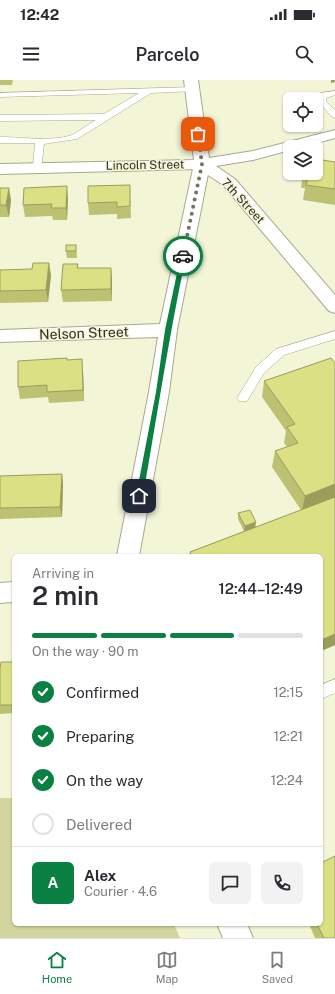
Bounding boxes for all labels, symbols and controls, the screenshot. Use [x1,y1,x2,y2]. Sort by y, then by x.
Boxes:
text: 12:42 [20,6,59,23]
icon: menu [20,43,42,65]
icon: search [293,43,315,65]
text: Parcelo [135,44,200,65]
map controls [283,92,323,180]
button: locate [283,92,323,132]
pin [181,117,215,151]
icon: bag [187,123,209,145]
button: layers [283,140,323,180]
street label: Lincoln Street [106,157,185,173]
street label: 7th Street [219,175,268,227]
courier [163,236,203,276]
icon: car [172,245,194,267]
street label: Nelson Street [39,323,129,343]
pin [122,479,156,513]
icon: home [128,485,150,507]
text: Arriving in [32,566,94,581]
text: 2 min [32,580,99,611]
text: 12:44–12:49 [218,580,303,597]
text: On the way · 90 m [32,644,139,659]
icon: check [32,681,54,703]
text: Confirmed [66,684,139,701]
text: 12:15 [273,685,303,700]
icon: check [32,725,54,747]
text: Preparing [66,728,135,745]
text: 12:21 [274,729,303,744]
icon: check [32,769,54,791]
text: On the way [66,772,143,789]
text: 12:24 [271,773,303,788]
text: Delivered [66,816,132,833]
button: chat [209,862,251,904]
button: phone [261,862,303,904]
text: Alex [84,867,116,884]
text: A [48,874,58,891]
text: Courier · 4.6 [84,884,157,899]
tab: Home [42,949,72,985]
tab: Map [156,949,178,985]
tab: Saved [262,949,293,985]

